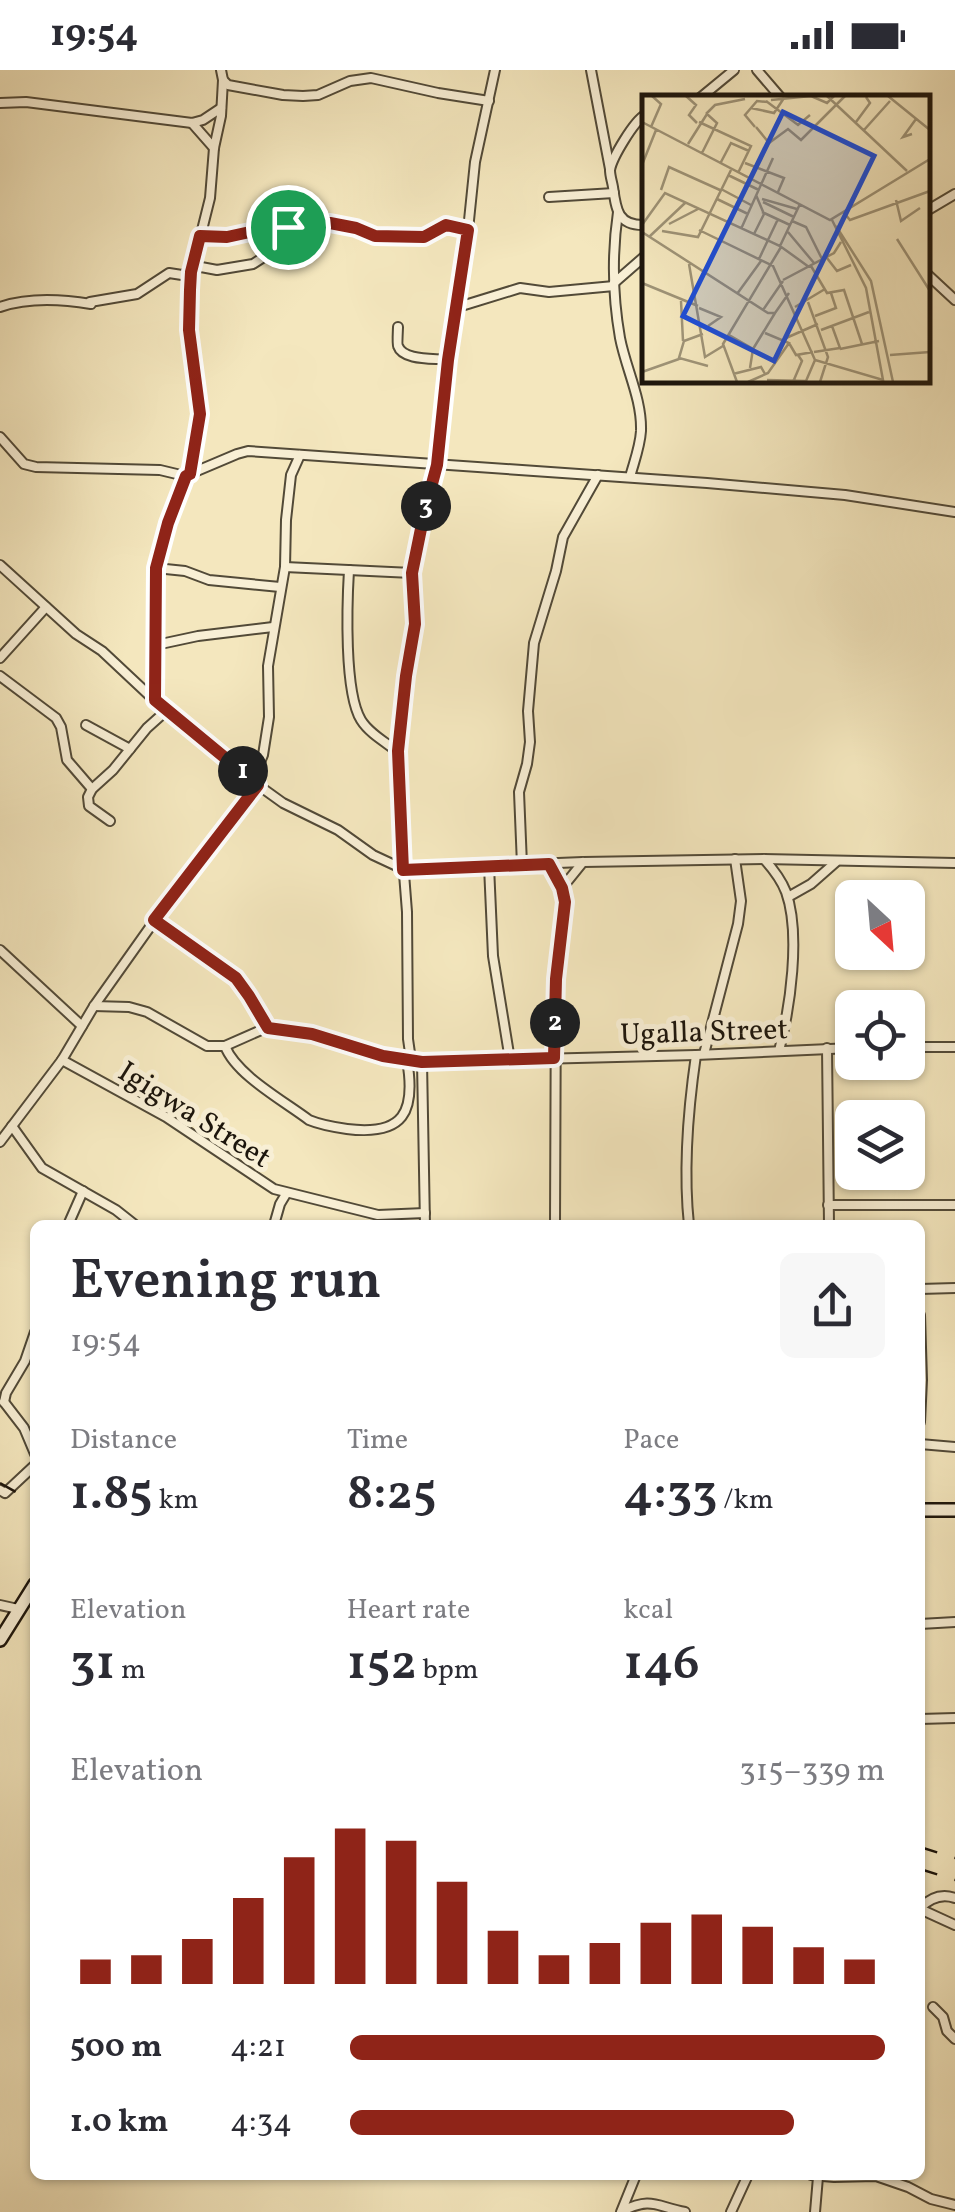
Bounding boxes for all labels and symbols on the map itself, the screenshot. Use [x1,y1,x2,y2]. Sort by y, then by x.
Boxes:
inset map [642,95,930,382]
pin [246,185,331,270]
pin: 3 [401,481,451,531]
pin: 1 [218,746,268,796]
north arrow [835,880,925,970]
pin: 2 [530,998,580,1048]
street label: Ugalla Street [619,1009,789,1057]
street label: Igigwa Street [109,1052,278,1179]

